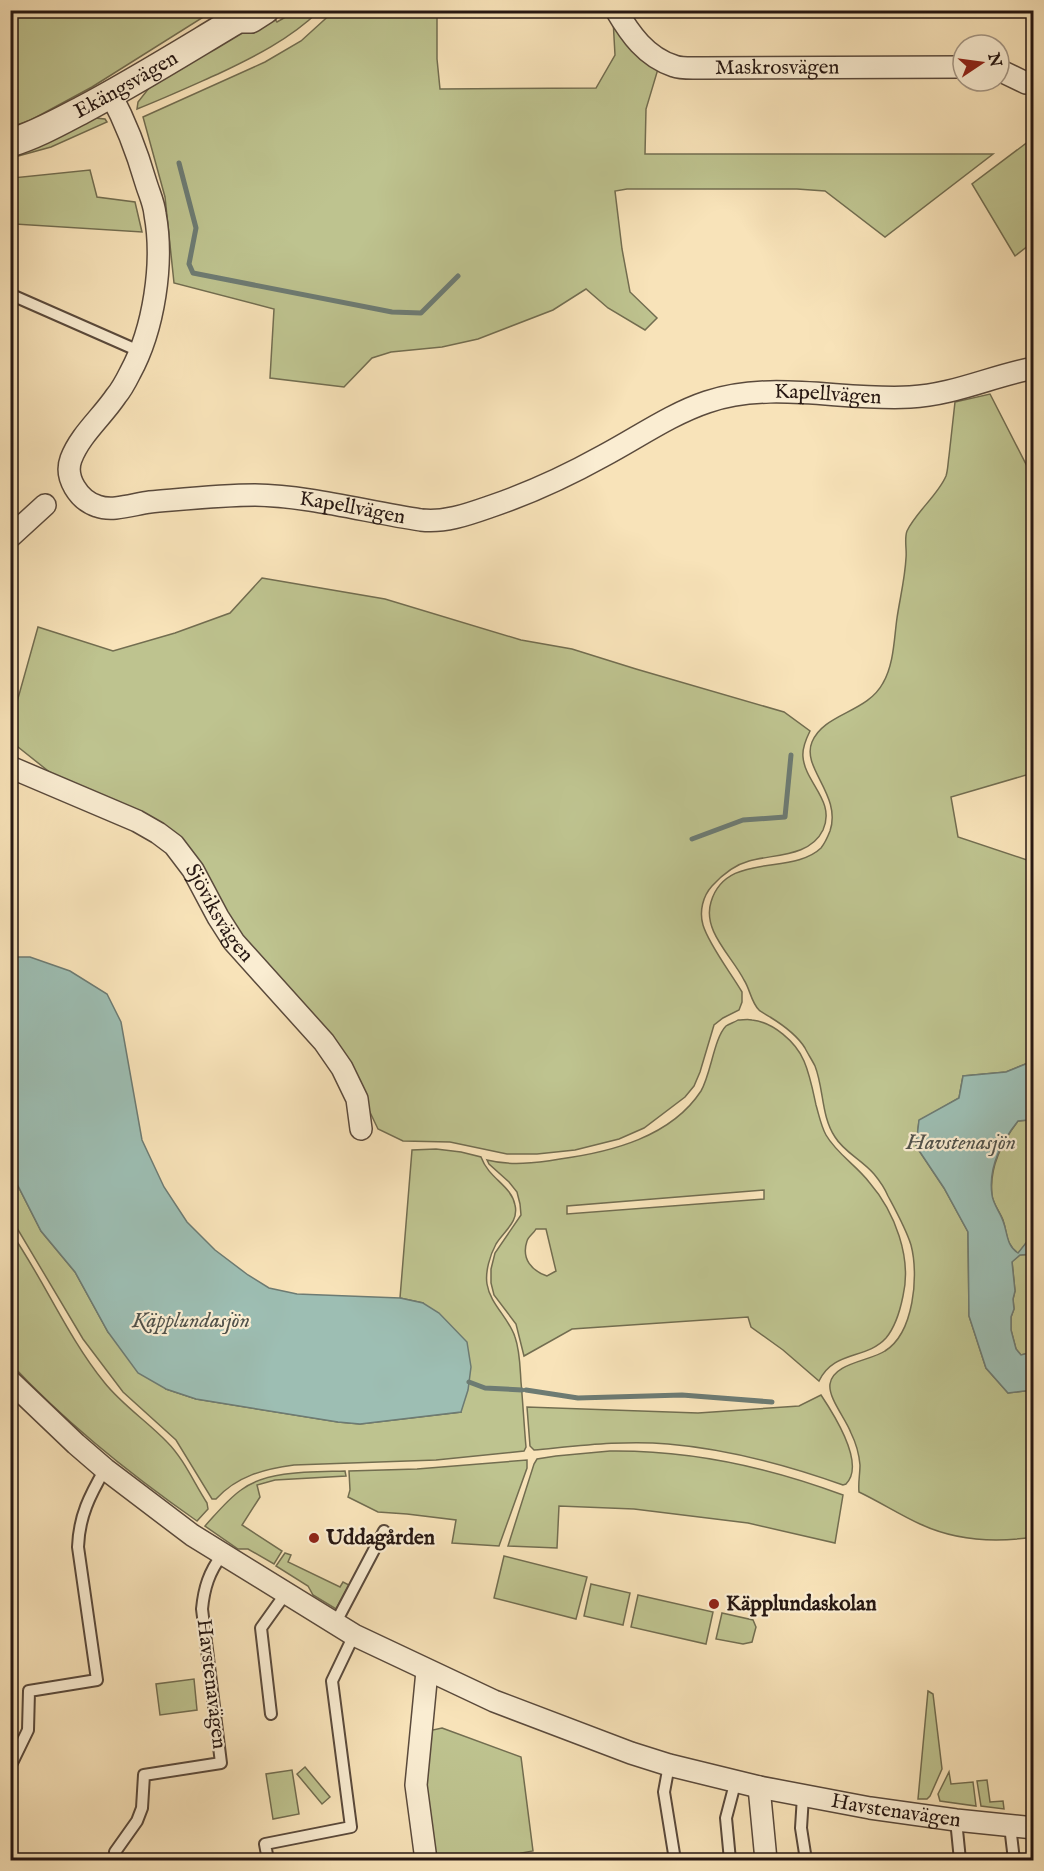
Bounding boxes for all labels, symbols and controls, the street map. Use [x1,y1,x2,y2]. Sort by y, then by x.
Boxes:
north arrow [951,33,1011,93]
street label: Ekängsvägen [69,45,183,125]
text: N [982,50,1005,69]
street label: Maskrosvägen [715,54,840,81]
street label: Kapellvägen [774,378,882,411]
street label: Kapellvägen [298,485,408,531]
street label: Sjöviksvägen [179,859,259,968]
water label: Havstenasjön [905,1129,1016,1157]
water label: Käpplundasjön [131,1307,250,1335]
place label: Uddagården [325,1525,435,1552]
marker: Uddagården [307,1531,321,1545]
place label: Käpplundaskolan [726,1591,877,1618]
marker: Käpplundaskolan [707,1597,721,1611]
street label: Havstenavägen [190,1617,232,1751]
street label: Havstenavägen [829,1787,963,1834]

